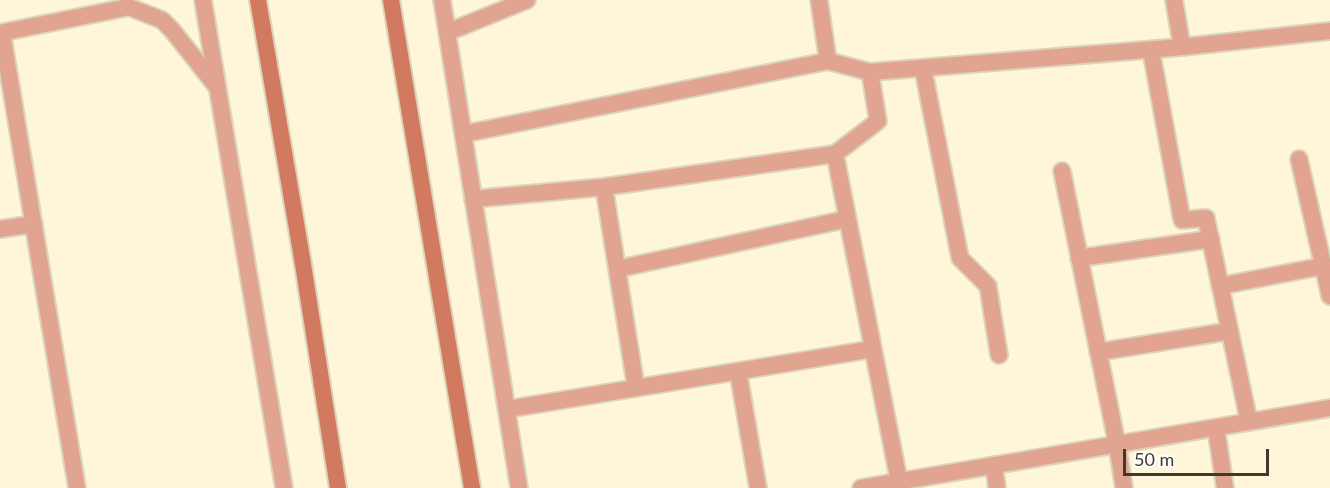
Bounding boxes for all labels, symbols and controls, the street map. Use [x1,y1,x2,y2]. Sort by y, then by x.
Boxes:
scale bar [1126,437,1272,475]
text: 50 m [1134,448,1174,470]

